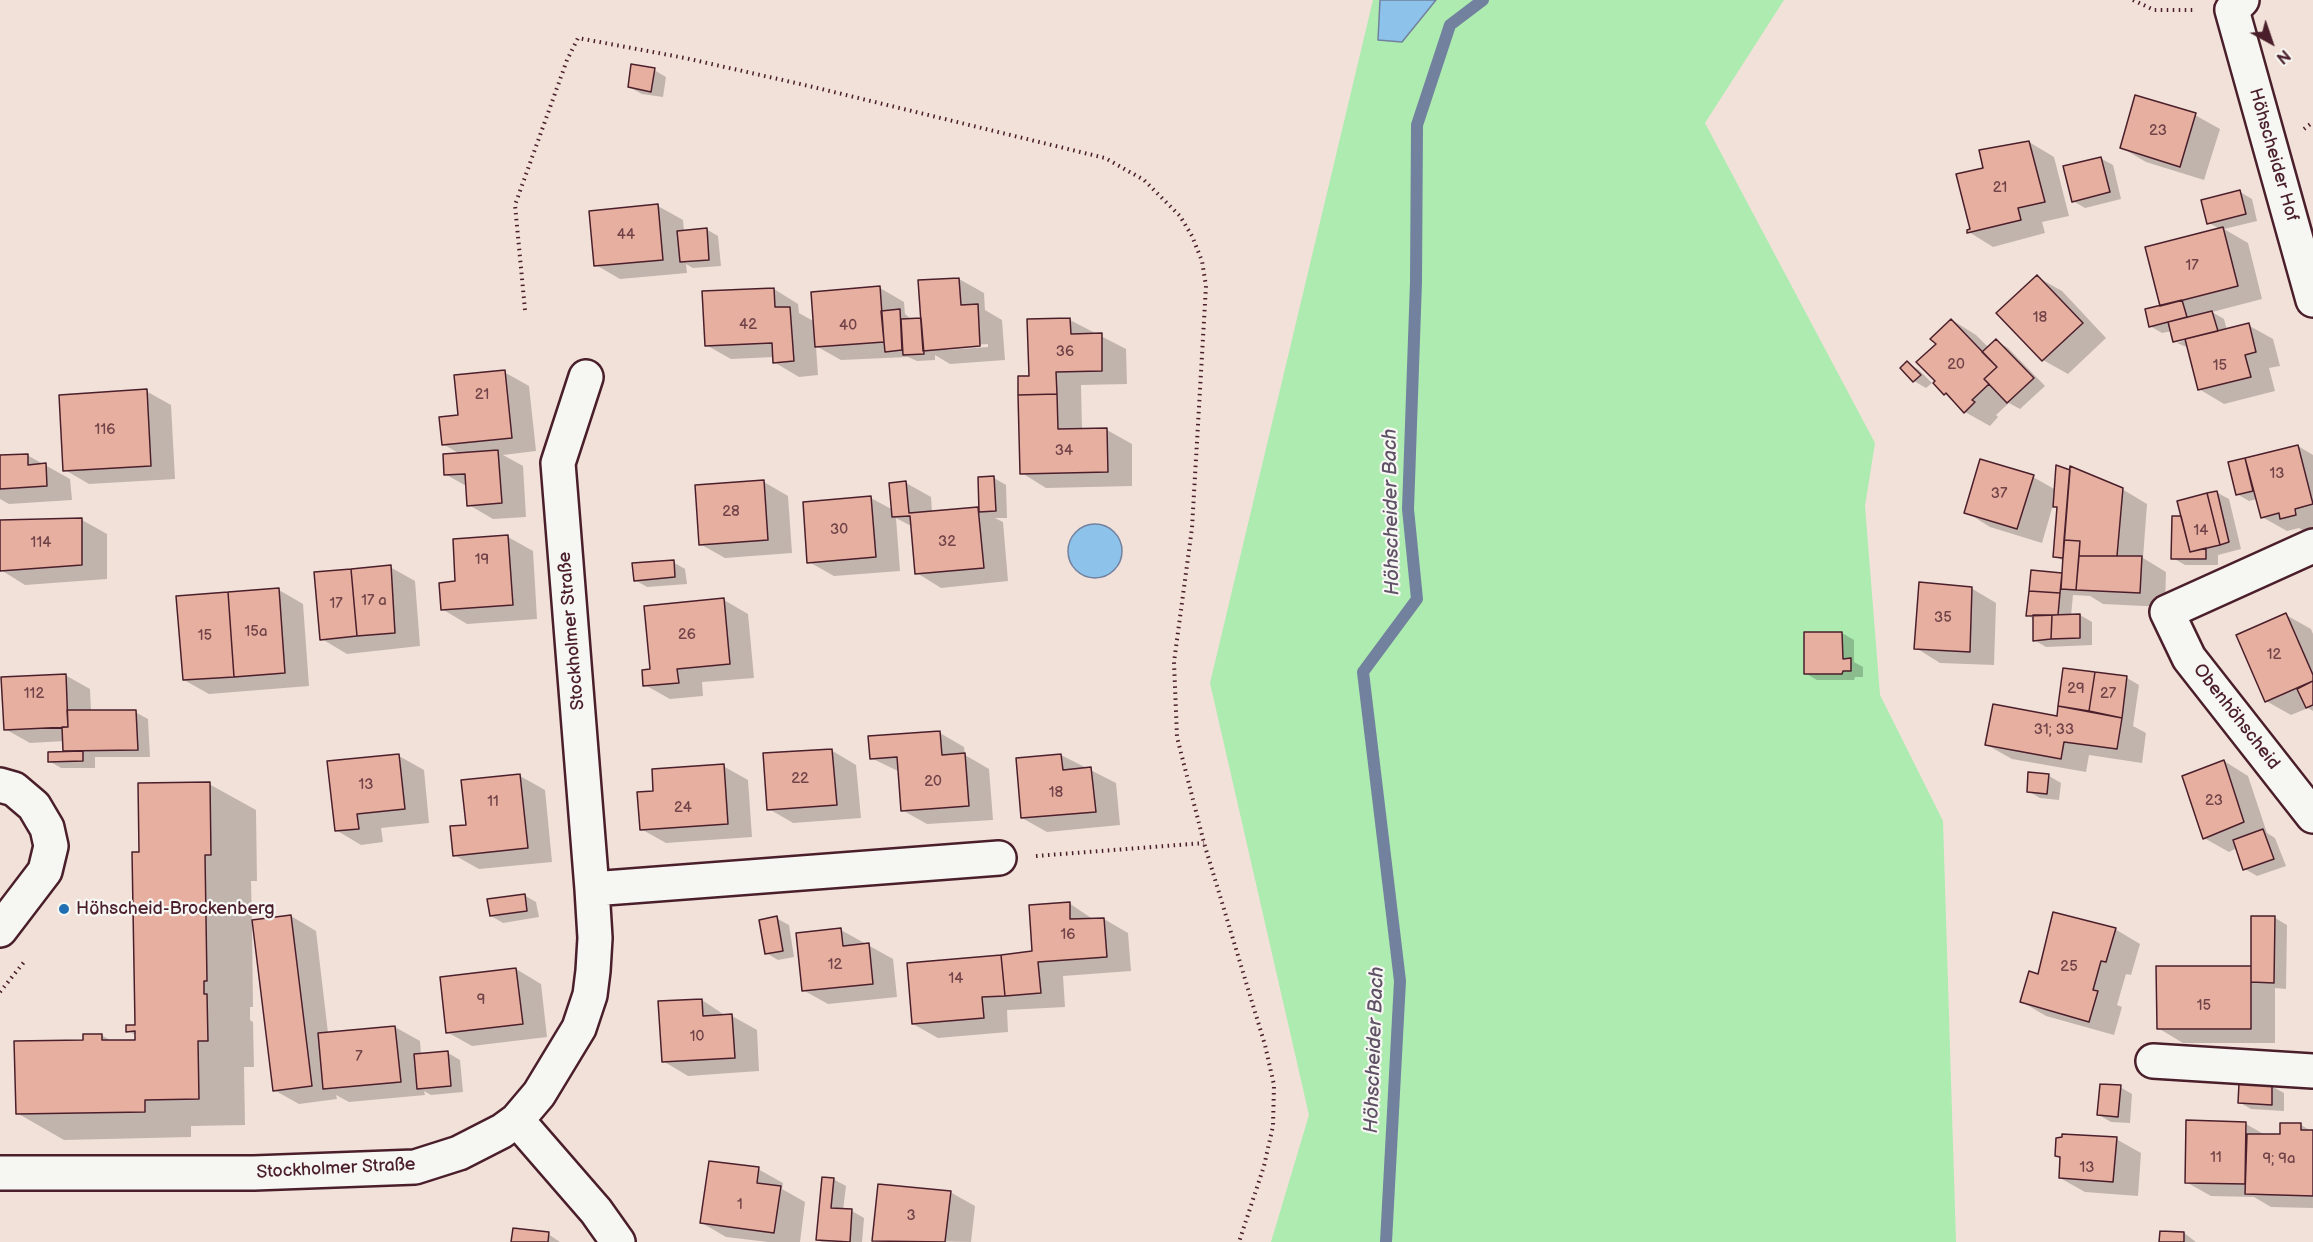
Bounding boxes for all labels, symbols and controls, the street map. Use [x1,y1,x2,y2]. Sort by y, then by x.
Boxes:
north arrow [2241,12,2301,72]
text: N [2272,45,2294,67]
street label: Höhscheider Hof [2244,86,2302,224]
house number: 23 [2149,122,2167,140]
house number: 21 [1993,179,2007,197]
house number: 44 [617,226,635,244]
house number: 17 [2185,257,2199,275]
house number: 18 [2033,309,2047,327]
house number: 42 [739,316,757,334]
house number: 40 [839,317,857,335]
house number: 36 [1056,343,1074,361]
house number: 20 [1947,356,1965,374]
house number: 15 [2213,357,2227,375]
house number: 21 [475,386,489,404]
house number: 116 [95,421,115,439]
water label: Höhscheider Bach [1379,428,1405,596]
house number: 34 [1055,442,1073,460]
house number: 13 [2269,465,2285,483]
house number: 37 [1991,485,2007,503]
house number: 28 [722,503,740,521]
house number: 30 [830,521,848,539]
house number: 14 [2194,522,2208,540]
house number: 32 [938,533,956,551]
house number: 114 [31,534,51,552]
house number: 19 [475,551,489,569]
street label: Stockholmer Straße [554,551,590,711]
house number: 17 a [361,592,387,610]
house number: 17 [329,595,343,613]
house number: 35 [1934,609,1952,627]
house number: 15a [245,623,267,641]
house number: 26 [678,626,696,644]
house number: 15 [198,627,212,645]
house number: 12 [2267,646,2281,664]
street label: Obenhöhscheid [2188,660,2284,774]
house number: 29 [2067,680,2085,698]
house number: 112 [24,685,44,703]
house number: 27 [2100,685,2116,703]
house number: 31; 33 [2034,721,2074,739]
house number: 22 [791,770,809,788]
house number: 20 [924,773,942,791]
house number: 13 [358,776,374,794]
house number: 18 [1049,784,1063,802]
house number: 23 [2205,792,2223,810]
house number: 11 [487,793,499,811]
house number: 24 [674,799,692,817]
place label: Höhscheid-Brockenberg [76,898,275,920]
marker: Höhscheid-Brockenberg [57,902,71,916]
house number: 16 [1061,926,1075,944]
house number: 12 [828,956,842,974]
house number: 25 [2060,958,2078,976]
water label: Höhscheider Bach [1360,966,1390,1134]
house number: 14 [949,970,963,988]
house number: 9 [477,991,485,1009]
house number: 15 [2197,997,2211,1015]
house number: 10 [690,1028,704,1046]
house number: 7 [355,1048,363,1066]
house number: 11 [2210,1149,2222,1167]
house number: 9; 9a [2263,1150,2295,1168]
street label: Stockholmer Straße [256,1154,416,1184]
house number: 13 [2079,1159,2095,1177]
house number: 1 [737,1196,743,1214]
house number: 3 [906,1207,916,1225]

